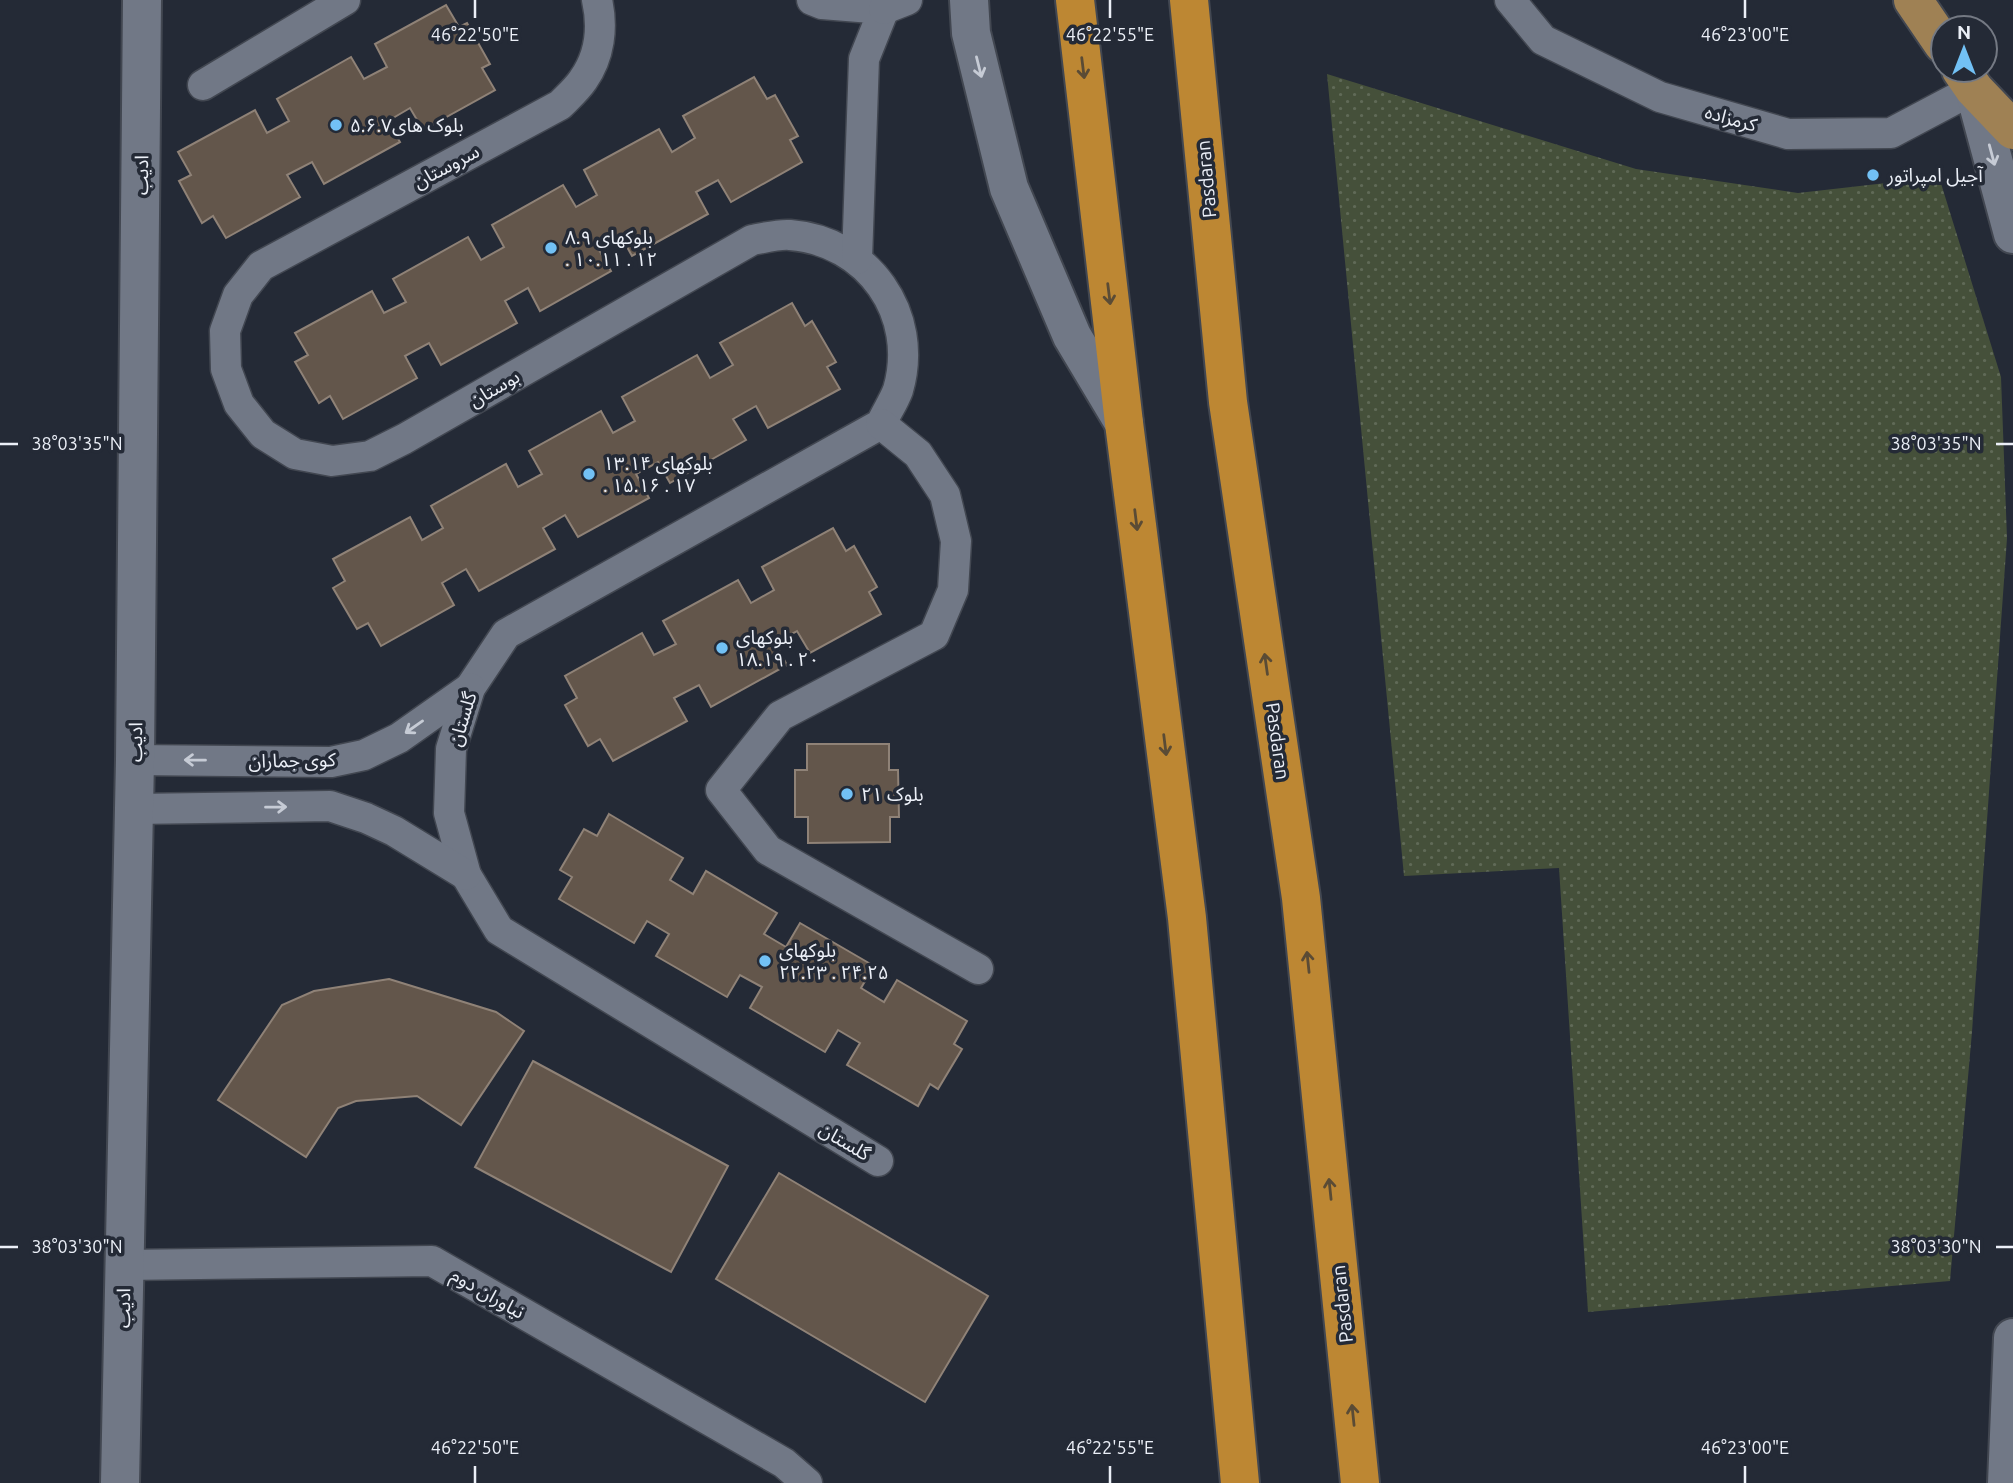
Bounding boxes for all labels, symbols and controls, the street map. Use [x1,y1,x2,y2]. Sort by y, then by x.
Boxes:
north arrow [1929,14,1999,84]
text: N [1957,21,1971,43]
text: 46°22'50"E [431,24,519,44]
text: 46°22'55"E [1066,24,1154,44]
text: 46°23'00"E [1701,24,1789,44]
one-way arrow [973,55,986,78]
one-way arrow [1076,56,1089,79]
street label: کرمزاده [1702,100,1761,137]
place label: بلوک های۵.۶.۷ [350,114,464,137]
marker: بلوک های۵.۶.۷ [328,117,344,133]
street label: Pasdaran [1192,139,1220,219]
street label: سروستان [409,140,483,193]
one-way arrow [1986,143,1999,165]
street label: ادیب [130,155,153,195]
place label: آجیل امپراتور [1886,164,1984,188]
marker: آجیل امپراتور [1865,167,1881,183]
place label: بلوکهای ۸.۹ . ۱۰.۱۱ . ۱۲ [565,226,657,270]
marker: بلوکهای ۸.۹ . ۱۰.۱۱ . ۱۲ [543,240,559,256]
one-way arrow [1102,282,1115,305]
street label: بوستان [465,365,524,412]
text: 38°03'35"N [31,433,123,453]
text: 38°03'35"N [1890,433,1982,453]
place label: بلوکهای ۱۳.۱۴ . ۱۵.۱۶ . ۱۷ [603,452,713,496]
marker: بلوکهای ۱۳.۱۴ . ۱۵.۱۶ . ۱۷ [581,466,597,482]
one-way arrow [1130,508,1143,530]
place label: بلوکهای ۱۸.۱۹ . ۲۰ [736,626,819,670]
marker: بلوکهای ۱۸.۱۹ . ۲۰ [714,640,730,656]
one-way arrow [1260,653,1273,676]
street label: گلستان [443,688,481,749]
street label: Pasdaran [1262,701,1294,781]
one-way arrow [405,720,424,734]
street label: ادیب [124,722,147,762]
one-way arrow [1159,733,1172,756]
street label: کوی جماران [248,748,337,773]
one-way arrow [183,753,206,767]
place label: بلوک ۲۱ [861,783,924,806]
marker: بلوک ۲۱ [839,786,855,802]
one-way arrow [264,800,287,814]
place label: بلوکهای ۲۲.۲۳ . ۲۴.۲۵ [779,939,889,983]
one-way arrow [1301,952,1314,974]
marker: بلوکهای ۲۲.۲۳ . ۲۴.۲۵ [757,953,773,969]
street label: گلستان [816,1117,875,1165]
one-way arrow [1323,1178,1336,1201]
text: 38°03'30"N [31,1236,123,1256]
text: 38°03'30"N [1890,1236,1982,1256]
street label: نیاوران دوم [445,1263,529,1326]
street label: Pasdaran [1327,1264,1357,1344]
street label: ادیب [112,1288,135,1328]
one-way arrow [1346,1404,1359,1427]
text: 46°22'50"E [431,1437,519,1457]
text: 46°22'55"E [1066,1437,1154,1457]
text: 46°23'00"E [1701,1437,1789,1457]

